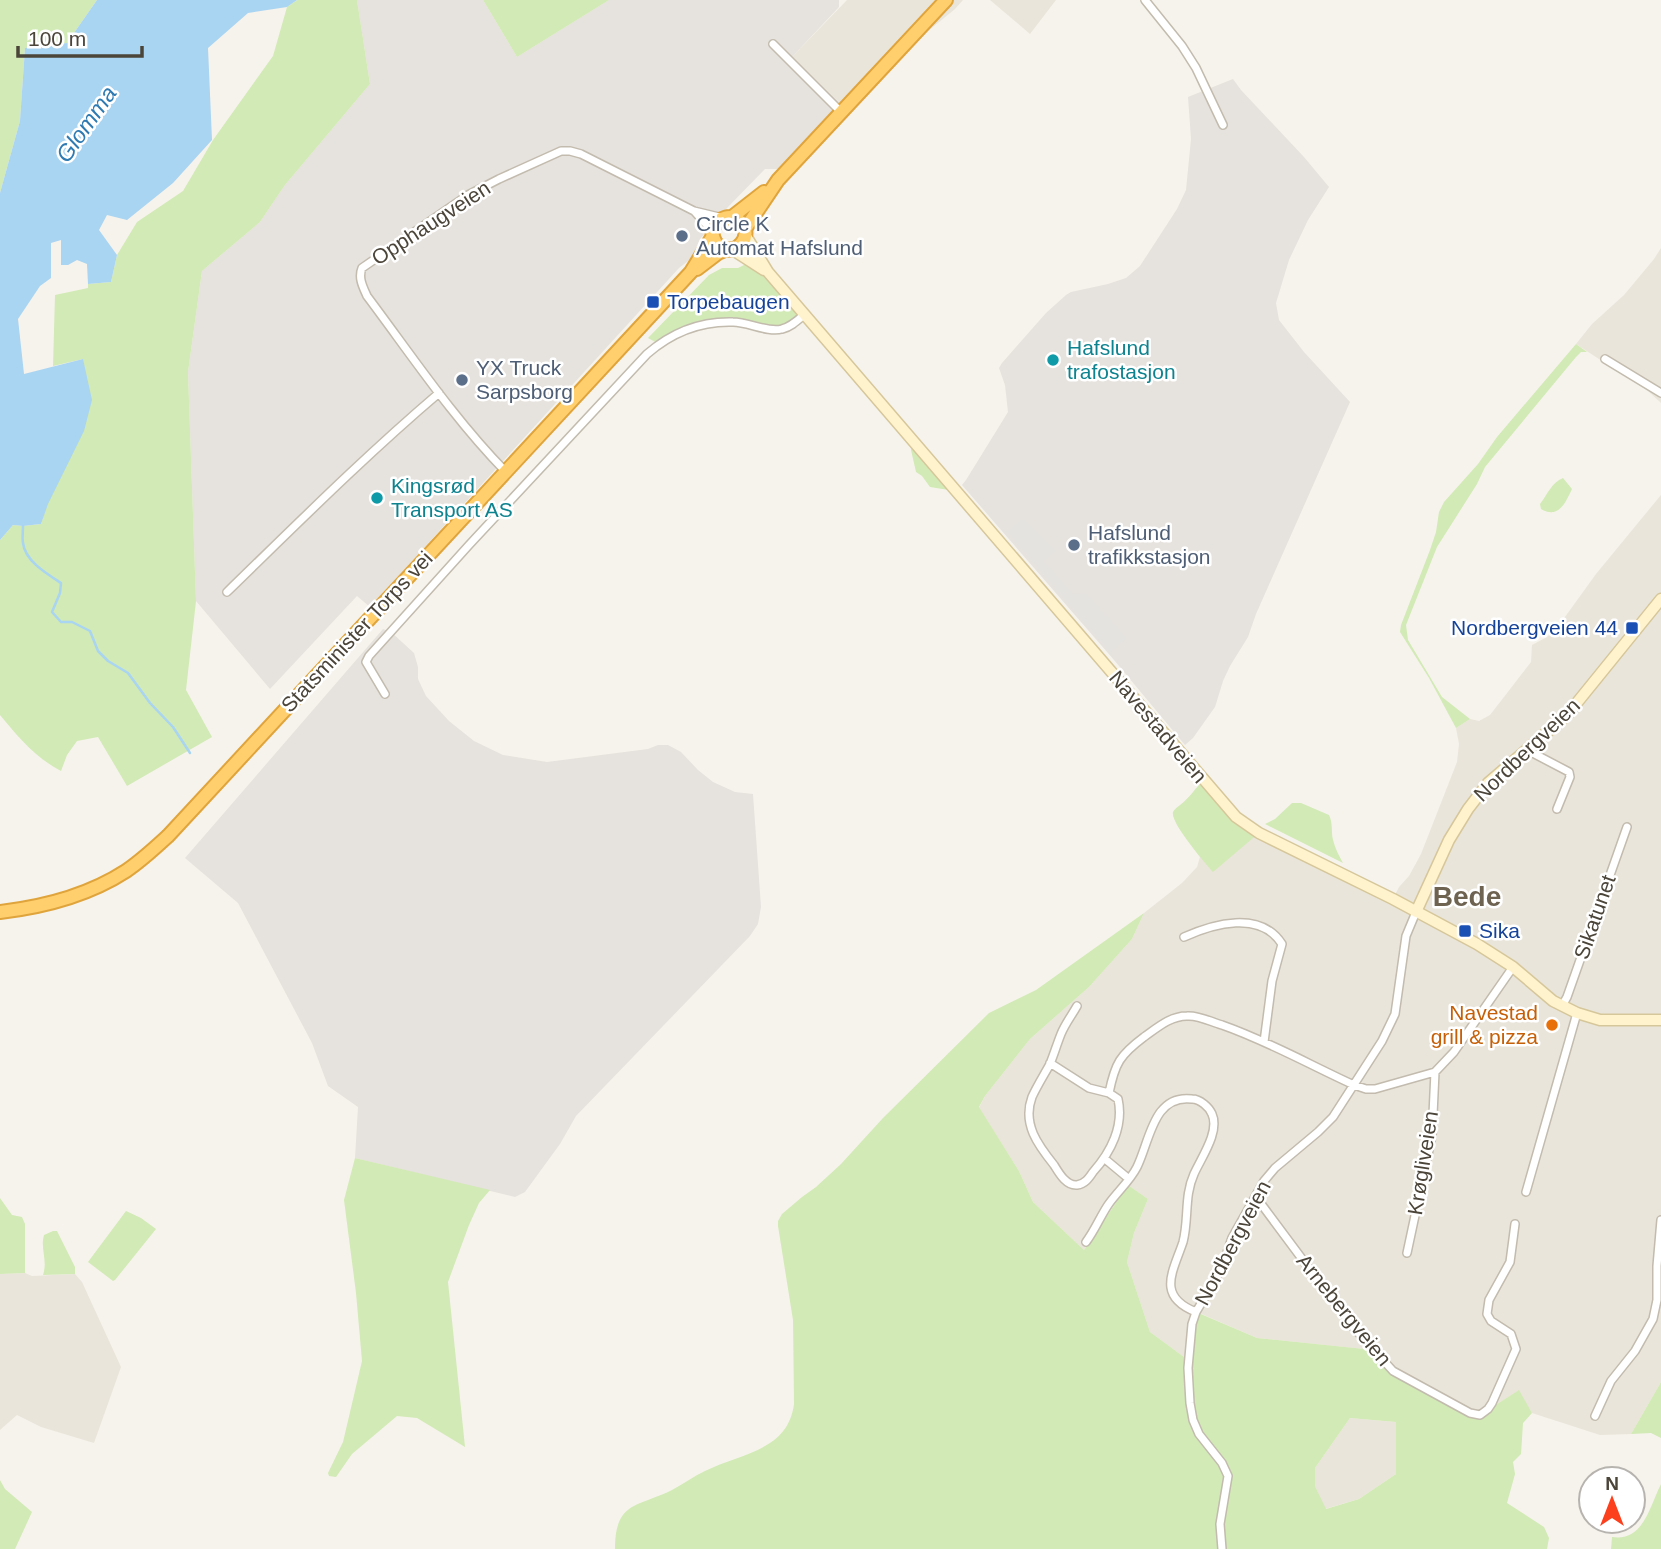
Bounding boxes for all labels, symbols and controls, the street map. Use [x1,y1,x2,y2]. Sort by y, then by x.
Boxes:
scale bar [18,14,142,58]
text: 100 m [28,27,86,50]
water label: Glomma [50,81,122,167]
street label: Opphaugveien [367,176,494,269]
place label: Circle K Automat Hafslund [696,212,863,259]
marker: Circle K Automat Hafslund [674,228,690,244]
place label: Torpebaugen [667,290,790,313]
marker: Torpebaugen [645,294,661,310]
place label: Hafslund trafostasjon [1067,336,1176,383]
marker: Hafslund trafostasjon [1045,352,1061,368]
place label: YX Truck Sarpsborg [476,356,573,403]
marker: YX Truck Sarpsborg [454,372,470,388]
place label: Kingsrød Transport AS [391,474,513,521]
marker: Kingsrød Transport AS [369,490,385,506]
place label: Hafslund trafikkstasjon [1088,521,1211,568]
marker: Hafslund trafikkstasjon [1066,537,1082,553]
street label: Statsminister Torps vei [276,547,437,717]
place label: Nordbergveien 44 [1451,616,1618,639]
marker: Nordbergveien 44 [1624,620,1640,636]
street label: Navestadveien [1105,666,1212,787]
street label: Nordbergveien [1469,694,1584,806]
street label: Sikatunet [1569,872,1620,962]
district label: Bede [1433,881,1501,912]
place label: Sika [1479,919,1520,942]
marker: Sika [1457,923,1473,939]
place label: Navestad grill & pizza [1431,1001,1538,1048]
marker: Navestad grill & pizza [1544,1017,1560,1033]
street label: Krøgliveien [1403,1109,1442,1217]
street label: Nordbergveien [1190,1177,1275,1309]
street label: Arnebergveien [1292,1249,1396,1370]
north arrow [1577,1465,1647,1535]
text: N [1605,1473,1619,1494]

